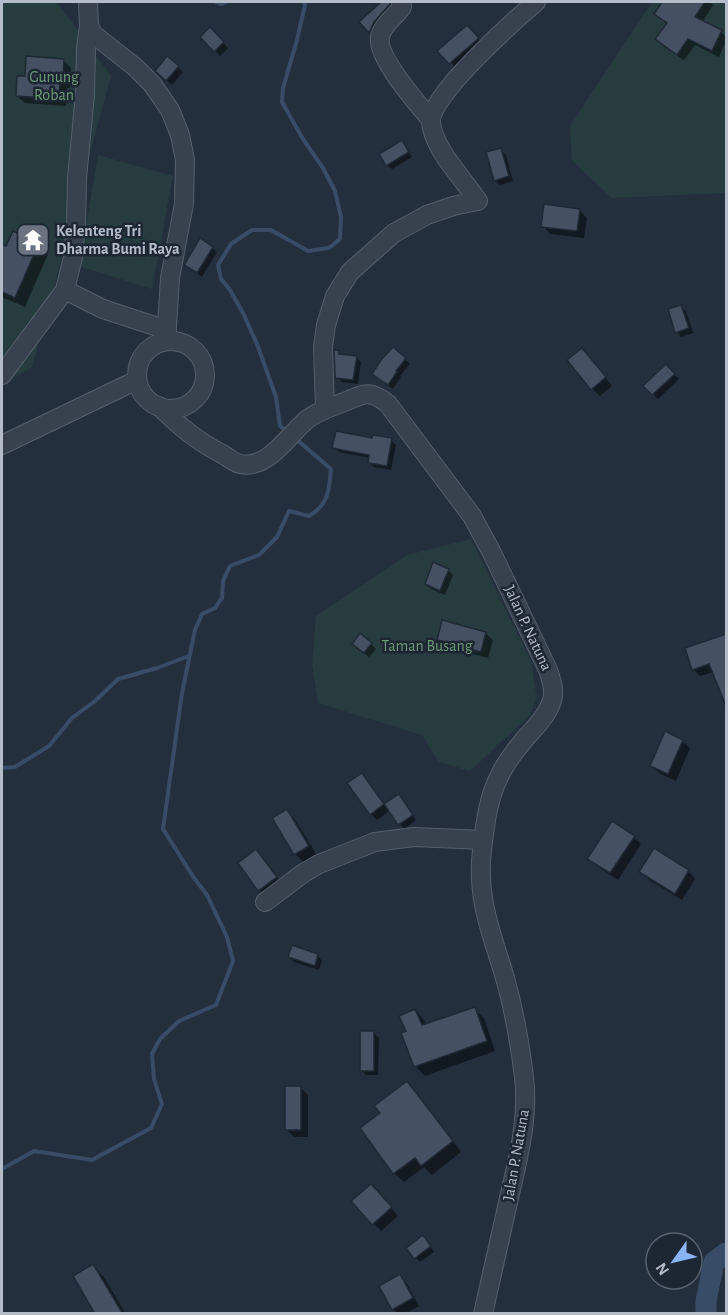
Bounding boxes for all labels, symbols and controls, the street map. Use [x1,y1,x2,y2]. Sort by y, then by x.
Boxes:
park label: Gunung Roban [29,69,79,103]
temple icon: Kelenteng Tri Dharma Bumi Raya [15,222,51,258]
place label: Kelenteng Tri Dharma Bumi Raya [56,223,180,258]
street label: Jalan P. Natuna [501,583,555,673]
park label: Taman Busang [382,638,473,654]
street label: Jalan P. Natuna [500,1108,532,1202]
north arrow [644,1231,704,1291]
text: N [653,1260,672,1278]

